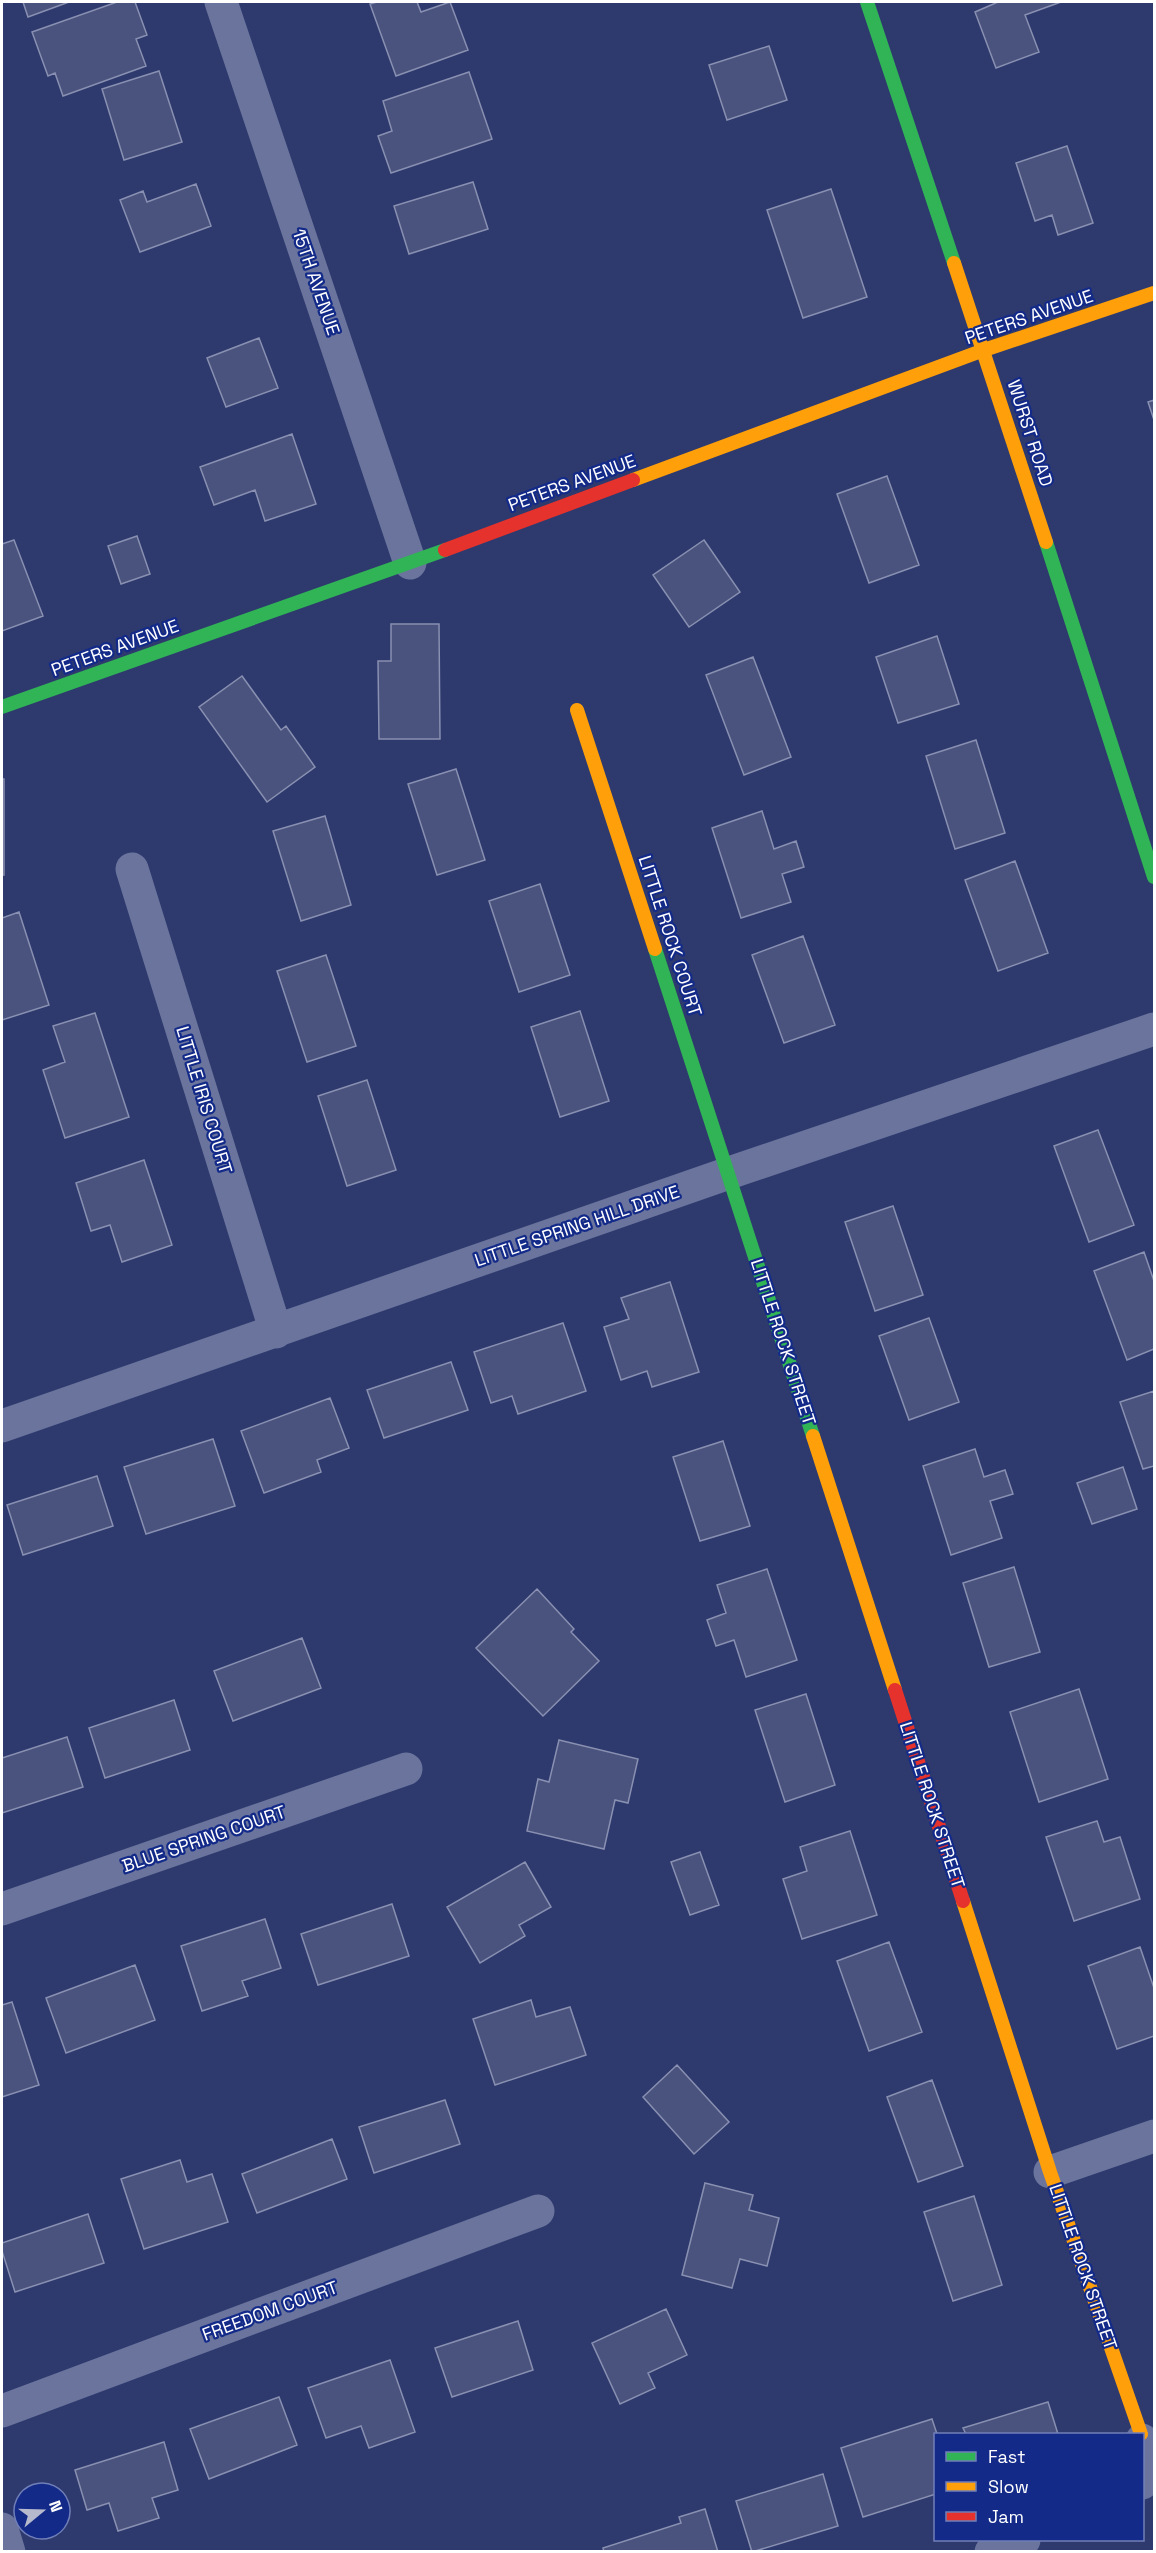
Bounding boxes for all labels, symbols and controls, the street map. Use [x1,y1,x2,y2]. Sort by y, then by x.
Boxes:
street label: 15TH AVENUE [288,226,345,338]
street label: PETERS AVENUE [962,284,1096,349]
street label: WURST ROAD [1002,377,1059,489]
street label: PETERS AVENUE [505,449,639,516]
street label: PETERS AVENUE [48,614,182,681]
street label: LITTLE ROCK COURT [634,852,707,1020]
street label: LITTLE IRIS COURT [171,1023,238,1177]
street label: LITTLE SPRING HILL DRIVE [471,1180,682,1271]
street label: LITTLE ROCK STREET [746,1256,821,1428]
street label: LITTLE ROCK STREET [895,1719,970,1891]
street label: BLUE SPRING COURT [119,1800,289,1877]
street label: LITTLE ROCK STREET [1044,2181,1123,2353]
street label: FREEDOM COURT [199,2275,341,2346]
legend [934,2433,1144,2541]
text: Fast [988,2445,1025,2468]
text: Slow [988,2475,1029,2498]
north arrow [12,2481,72,2541]
text: N [44,2498,67,2515]
text: Jam [988,2505,1024,2528]

